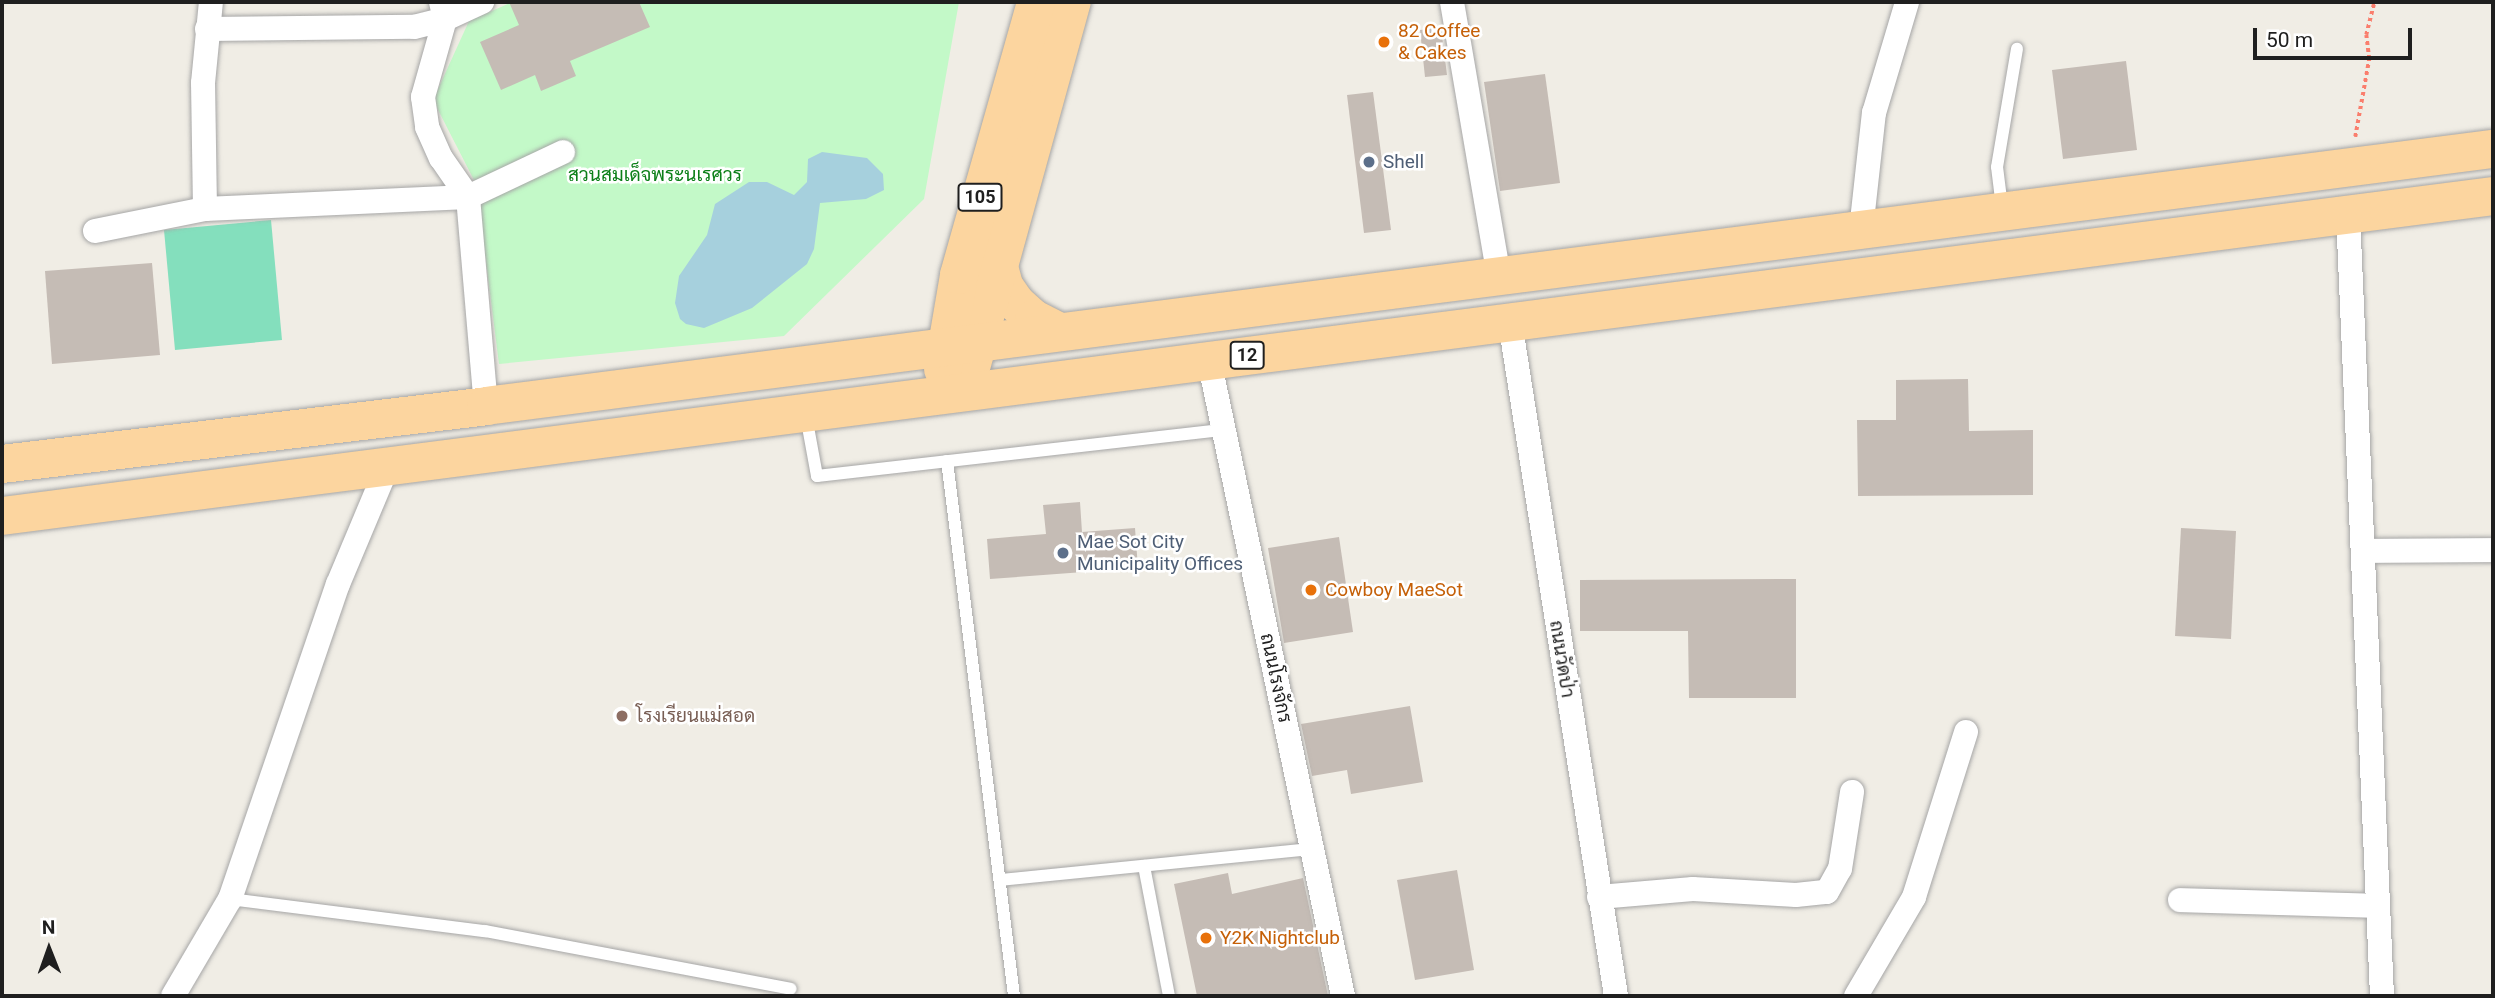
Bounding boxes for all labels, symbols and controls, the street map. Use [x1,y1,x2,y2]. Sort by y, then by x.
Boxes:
scale bar [2257,14,2416,58]
place label: 82 Coffee & Cakes [1398,20,1480,64]
text: 50 m [2266,28,2313,52]
marker: 82 Coffee & Cakes [1376,34,1392,50]
place label: Shell [1383,151,1424,173]
marker: Shell [1361,154,1377,170]
park label: สวนสมเด็จพระนเรศวร [568,164,742,186]
road number: 105 [957,182,1003,212]
road number: 12 [1230,340,1264,370]
place label: Mae Sot City Municipality Offices [1077,531,1243,575]
marker: Mae Sot City Municipality Offices [1055,545,1071,561]
place label: Cowboy MaeSot [1325,579,1463,601]
marker: Cowboy MaeSot [1303,582,1319,598]
street label: ถนนวัดป่า [1545,619,1579,699]
street label: ถนนโรงจักร [1255,631,1297,725]
place label: โรงเรียนแม่สอด [636,705,755,727]
marker: โรงเรียนแม่สอด [614,708,630,724]
north arrow [14,914,84,984]
text: N [42,916,56,939]
place label: Y2K Nightclub [1220,927,1340,949]
marker: Y2K Nightclub [1198,930,1214,946]

